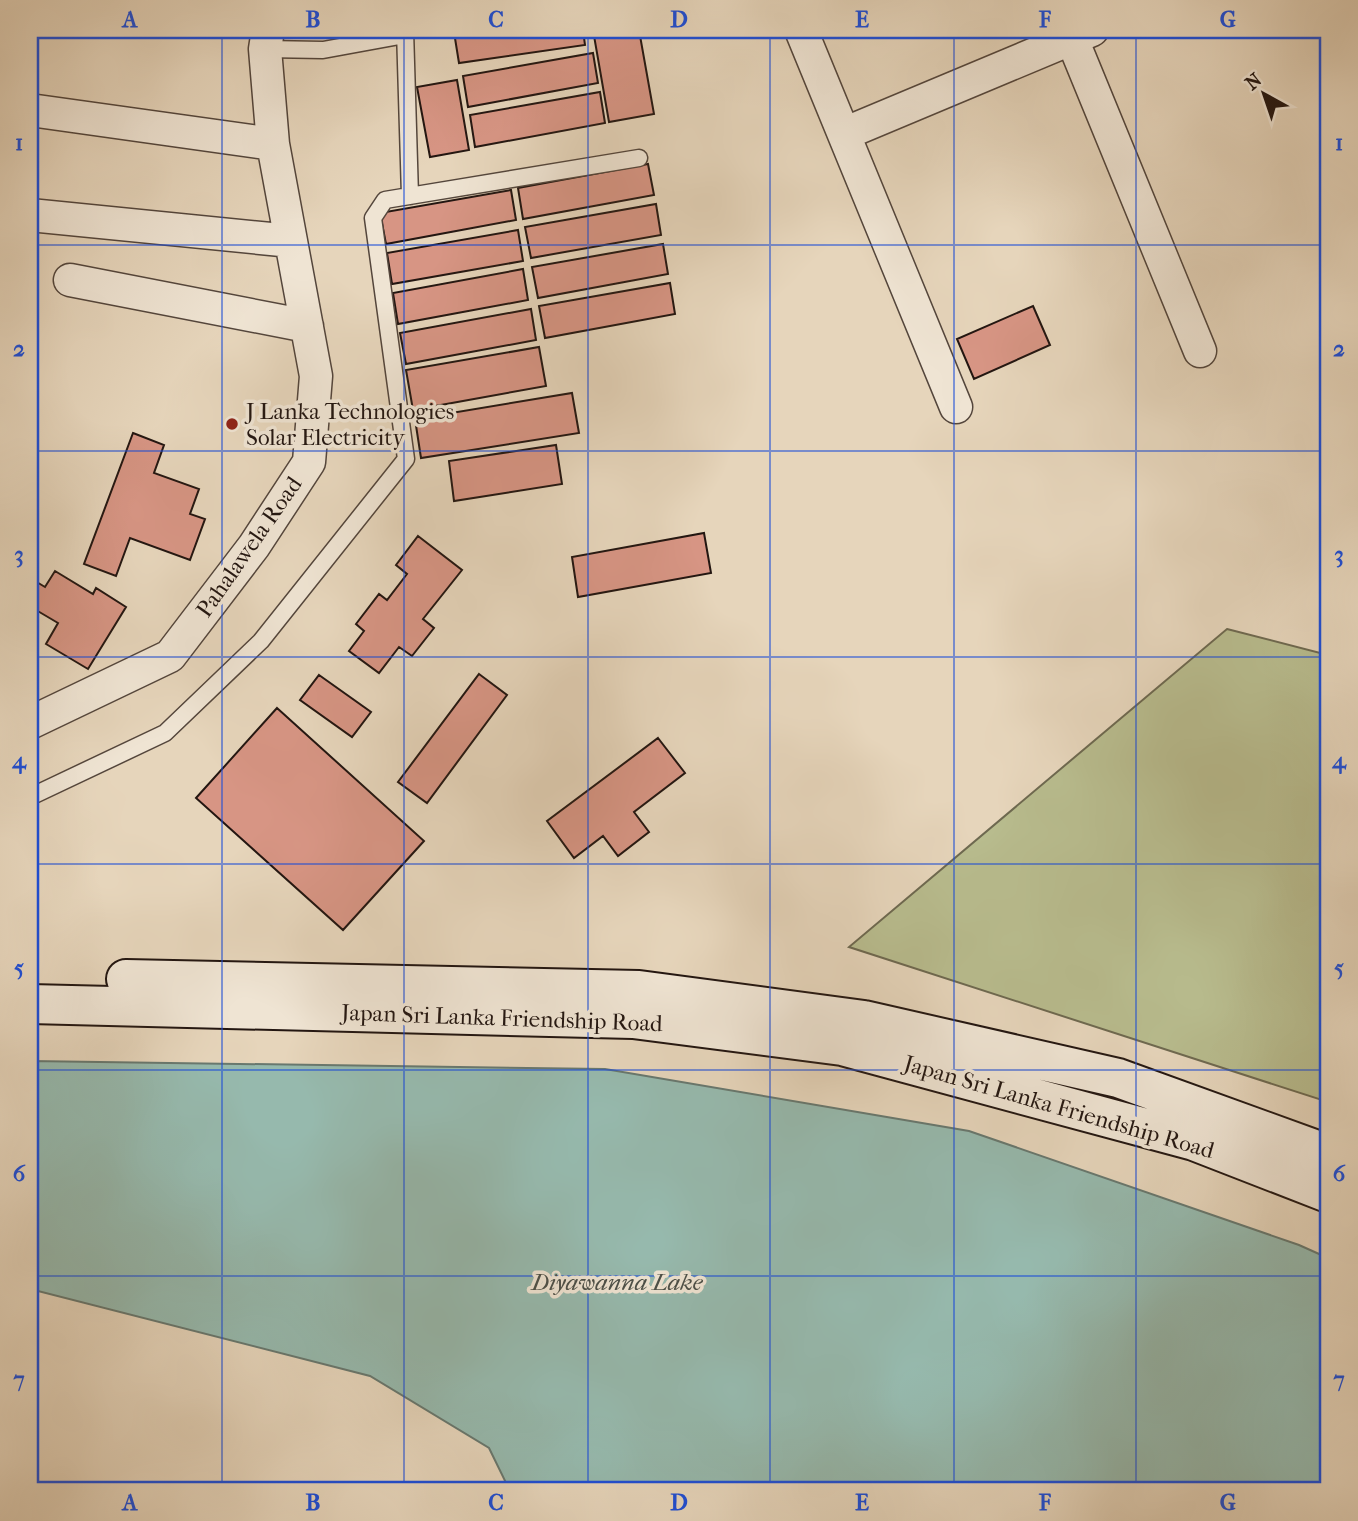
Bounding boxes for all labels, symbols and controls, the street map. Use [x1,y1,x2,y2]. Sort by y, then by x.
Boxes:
text: A [121,6,139,33]
text: B [306,6,321,33]
text: C [488,6,504,33]
text: D [670,6,688,33]
text: E [855,6,869,33]
text: F [1038,6,1052,33]
text: G [1220,6,1236,33]
north arrow [1228,60,1298,130]
text: N [1241,68,1267,95]
text: 1 [15,129,23,156]
text: 1 [1335,129,1343,156]
text: 2 [13,335,25,362]
text: 2 [1333,335,1345,362]
place label: J Lanka Technologies Solar Electricity [244,398,454,451]
marker: J Lanka Technologies Solar Electricity [224,416,240,432]
street label: Pahalawela Road [190,471,308,623]
text: 3 [14,541,24,568]
text: 3 [1334,541,1344,568]
text: 4 [11,747,27,774]
text: 4 [1331,747,1347,774]
text: 5 [14,954,24,981]
text: 5 [1334,954,1344,981]
street label: Japan Sri Lanka Friendship Road [339,999,664,1037]
street label: Japan Sri Lanka Friendship Road [899,1049,1218,1164]
text: 6 [13,1160,26,1187]
text: 6 [1333,1160,1346,1187]
water label: Diyawanna Lake [530,1268,704,1296]
text: 7 [12,1366,25,1393]
text: 7 [1332,1366,1345,1393]
text: A [121,1489,139,1516]
text: B [306,1489,321,1516]
text: C [488,1489,504,1516]
text: D [670,1489,688,1516]
text: E [855,1489,869,1516]
text: F [1038,1489,1052,1516]
text: G [1220,1489,1236,1516]

